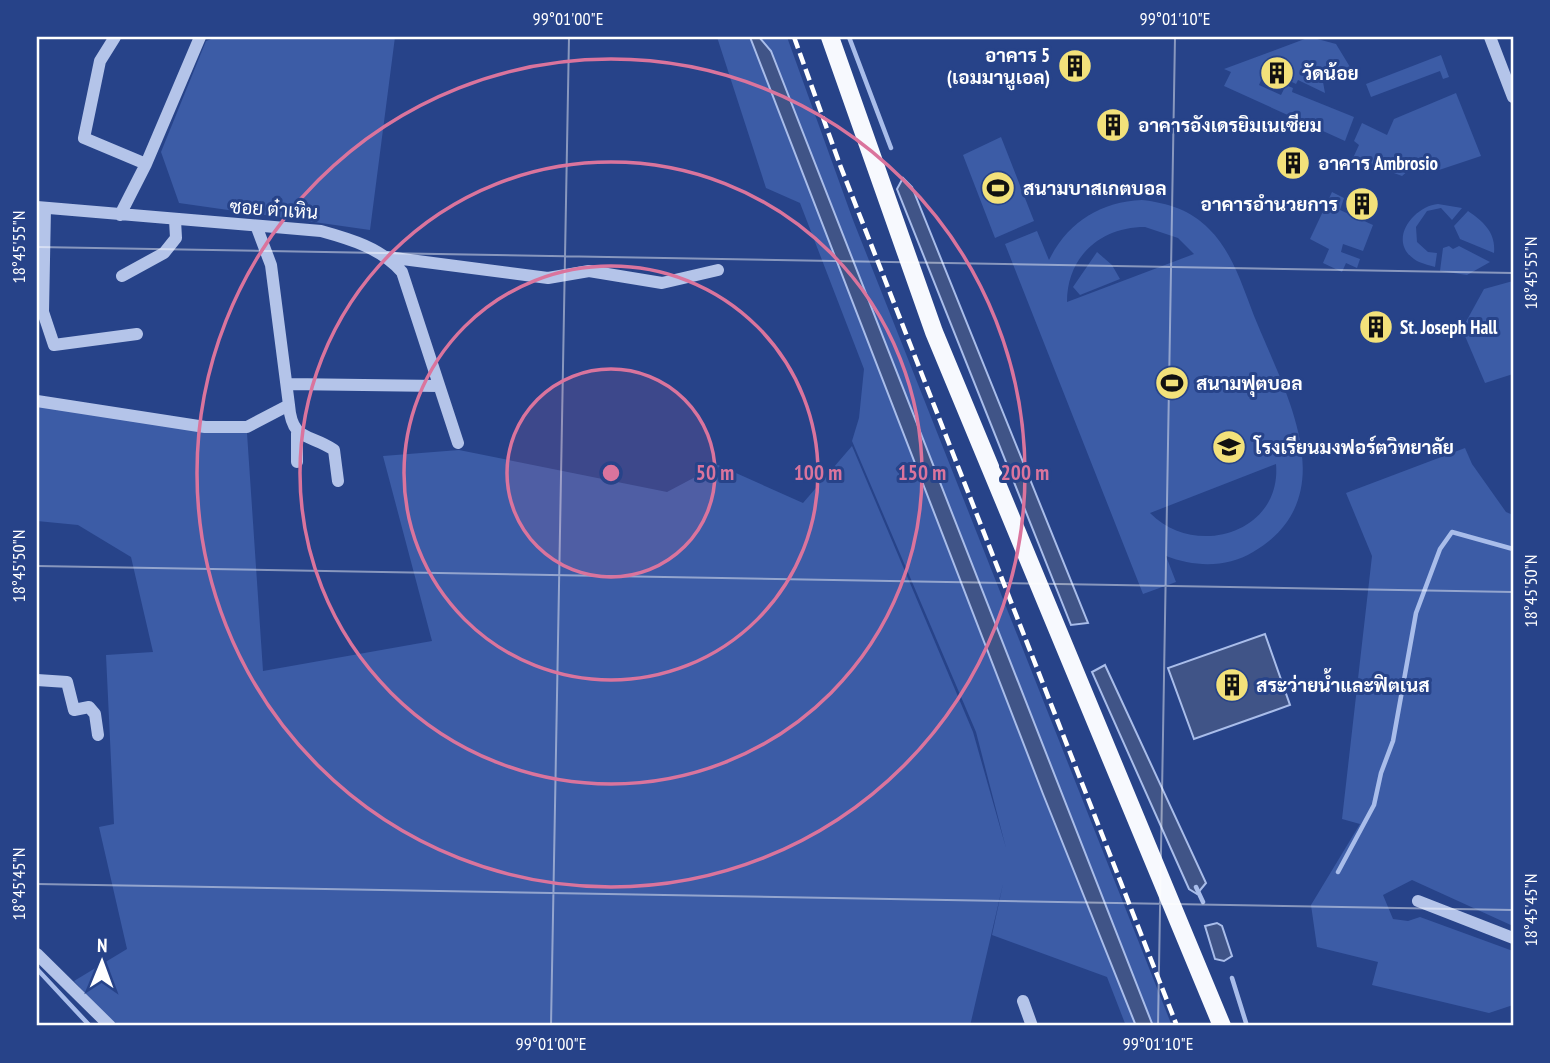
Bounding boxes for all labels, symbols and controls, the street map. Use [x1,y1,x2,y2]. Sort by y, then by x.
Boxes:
text: 99°01'00"E [533,7,603,30]
text: 99°01'10"E [1140,7,1210,30]
place label: อาคาร 5 (เอมมานูเอล) [947,43,1050,91]
building icon: อาคาร 5 (เอมมานูเอล) [1056,47,1094,85]
building icon: วัดน้อย [1258,54,1296,92]
place label: วัดน้อย [1302,61,1359,85]
building icon: อาคารอังเดรยิมเนเซียม [1094,106,1132,144]
place label: อาคารอังเดรยิมเนเซียม [1138,113,1322,137]
building icon: อาคาร Ambrosio [1274,144,1312,182]
place label: อาคาร Ambrosio [1318,151,1438,175]
sports icon: สนามบาสเกตบอล [979,169,1017,207]
place label: สนามบาสเกตบอล [1023,176,1167,200]
building icon: อาคารอำนวยการ [1343,185,1381,223]
place label: อาคารอำนวยการ [1201,192,1338,216]
street label: ซอย ต๋าเหิน [229,194,319,224]
text: 18°45'55"N [7,211,30,283]
text: 18°45'55"N [1519,237,1542,309]
building icon: St. Joseph Hall [1357,308,1395,346]
place label: St. Joseph Hall [1400,315,1498,339]
sports icon: สนามฟุตบอล [1153,364,1191,402]
place label: สนามฟุตบอล [1196,371,1303,398]
school or university icon: โรงเรียนมงฟอร์ตวิทยาลัย [1210,428,1248,466]
place label: โรงเรียนมงฟอร์ตวิทยาลัย [1253,435,1454,459]
text: 50 m [696,459,734,486]
text: 100 m [794,459,842,486]
text: 150 m [898,459,946,486]
text: 200 m [1001,459,1049,486]
centre of rings [599,461,623,485]
text: 18°45'50"N [7,530,30,602]
text: 18°45'50"N [1519,555,1542,627]
building icon: สระว่ายน้ำและฟิตเนส [1213,666,1251,704]
place label: สระว่ายน้ำและฟิตเนส [1256,668,1430,697]
text: 18°45'45"N [7,848,30,920]
text: 18°45'45"N [1519,874,1542,946]
north arrow [66,926,136,996]
text: N [97,933,108,957]
text: 99°01'00"E [516,1032,586,1055]
text: 99°01'10"E [1123,1032,1193,1055]

